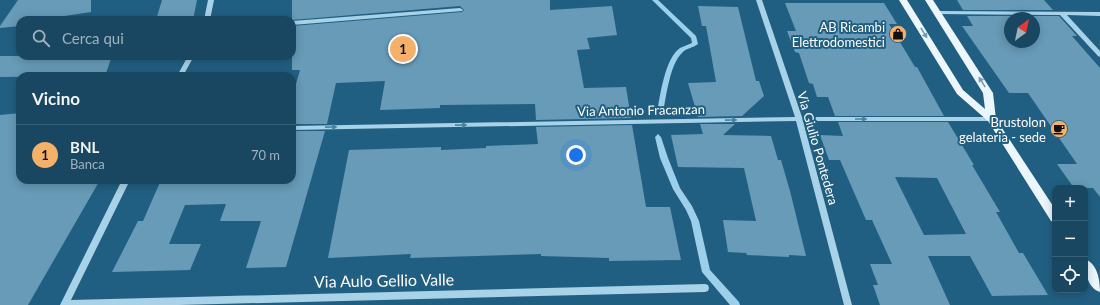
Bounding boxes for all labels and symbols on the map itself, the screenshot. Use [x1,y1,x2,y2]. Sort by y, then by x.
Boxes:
north arrow [1004,12,1040,48]
place label: AB Ricambi Elettrodomestici [792,19,885,50]
shop icon: AB Ricambi Elettrodomestici [888,24,908,44]
one-way arrow [921,27,928,39]
pin: 1 [390,34,416,64]
one-way arrow [978,76,985,88]
street label: Via Giulio Pontedera [794,89,842,207]
street label: Via Antonio Fracanzan [577,101,705,119]
place label: Brustolon gelateria - sede [959,114,1046,145]
one-way arrow [855,116,868,122]
one-way arrow [725,117,738,123]
cafe icon: Brustolon gelateria - sede [1049,119,1069,139]
one-way arrow [455,122,468,128]
one-way arrow [325,124,338,130]
your location [566,145,586,165]
street label: Via Aulo Gellio Valle [314,269,454,291]

